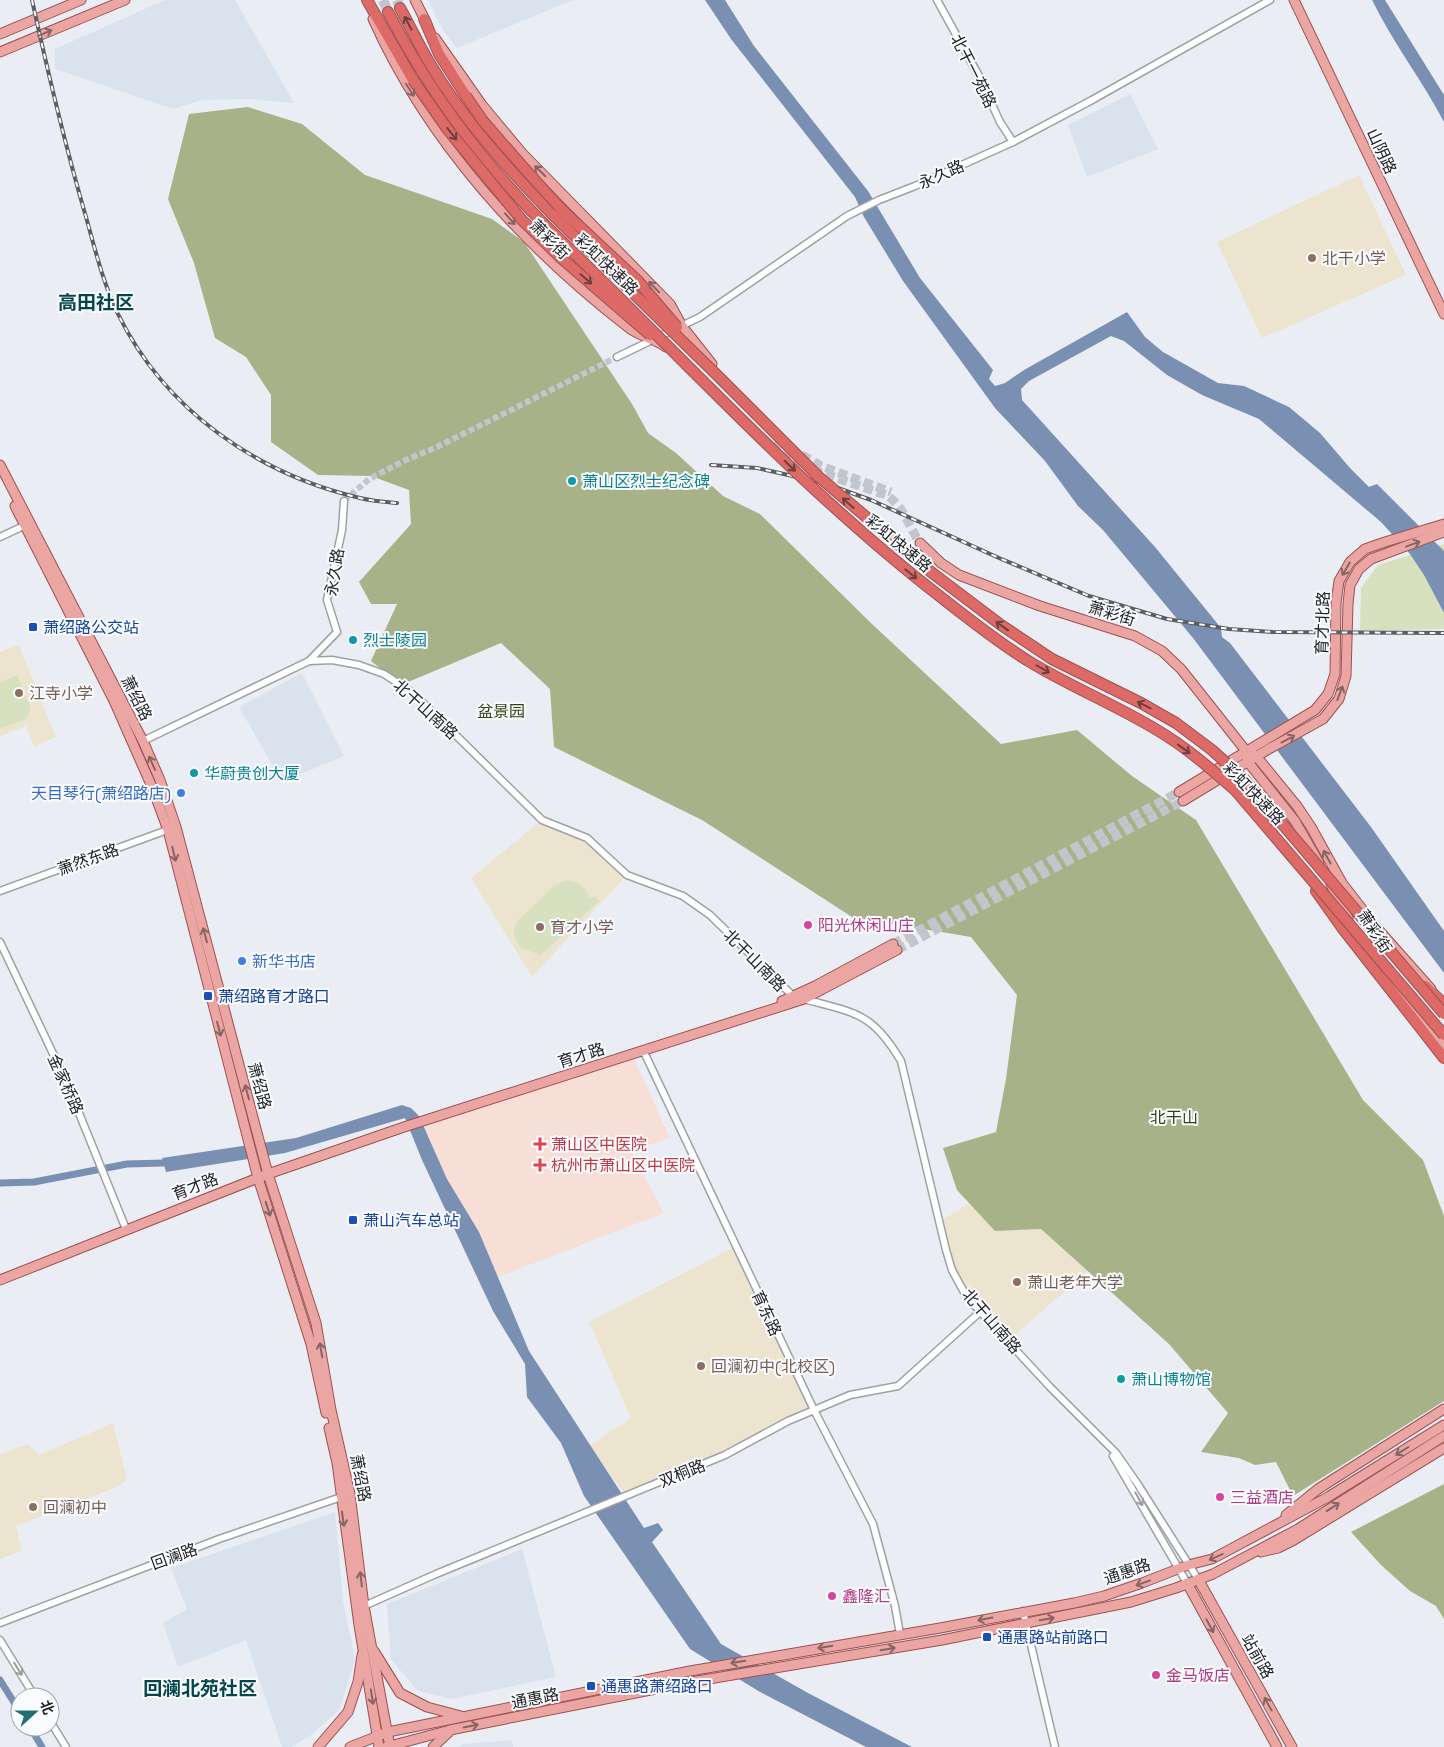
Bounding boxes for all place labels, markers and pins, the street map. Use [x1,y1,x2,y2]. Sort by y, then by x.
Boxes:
place label: 北干小学 [1322,248,1386,269]
marker: 北干小学 [1306,252,1318,264]
place label: 萧山区烈士纪念碑 [582,471,710,492]
marker: 萧山区烈士纪念碑 [566,475,578,487]
place label: 萧绍路公交站 [43,617,139,638]
marker: 萧绍路公交站 [27,621,39,633]
place label: 烈士陵园 [363,630,427,651]
marker: 烈士陵园 [347,634,359,646]
place label: 江寺小学 [29,683,93,704]
marker: 江寺小学 [13,687,25,699]
place label: 华蔚贵创大厦 [204,763,300,784]
marker: 华蔚贵创大厦 [188,767,200,779]
place label: 天目琴行(萧绍路店) [31,783,171,804]
marker: 天目琴行(萧绍路店) [175,787,187,799]
place label: 阳光休闲山庄 [818,915,914,936]
place label: 育才小学 [550,917,614,938]
marker: 阳光休闲山庄 [802,919,814,931]
marker: 育才小学 [534,921,546,933]
place label: 新华书店 [252,951,316,972]
marker: 新华书店 [236,955,248,967]
place label: 萧绍路育才路口 [218,986,330,1007]
marker: 萧绍路育才路口 [202,990,214,1002]
place label: 萧山区中医院 [551,1134,647,1155]
marker: 萧山区中医院 [533,1137,547,1151]
place label: 杭州市萧山区中医院 [551,1155,695,1176]
marker: 杭州市萧山区中医院 [533,1158,547,1172]
place label: 萧山汽车总站 [363,1210,459,1231]
marker: 萧山汽车总站 [347,1214,359,1226]
place label: 萧山老年大学 [1027,1272,1123,1293]
marker: 萧山老年大学 [1011,1276,1023,1288]
place label: 回澜初中(北校区) [711,1356,835,1377]
marker: 回澜初中(北校区) [695,1360,707,1372]
place label: 萧山博物馆 [1131,1369,1211,1390]
marker: 萧山博物馆 [1115,1373,1127,1385]
place label: 三益酒店 [1230,1487,1294,1508]
marker: 三益酒店 [1214,1491,1226,1503]
place label: 回澜初中 [43,1497,107,1518]
marker: 回澜初中 [27,1501,39,1513]
place label: 鑫隆汇 [842,1586,890,1607]
marker: 鑫隆汇 [826,1590,838,1602]
place label: 通惠路站前路口 [997,1627,1109,1648]
marker: 通惠路站前路口 [981,1631,993,1643]
place label: 金马饭店 [1166,1665,1230,1686]
marker: 金马饭店 [1150,1669,1162,1681]
place label: 通惠路萧绍路口 [601,1676,713,1697]
marker: 通惠路萧绍路口 [585,1680,597,1692]

